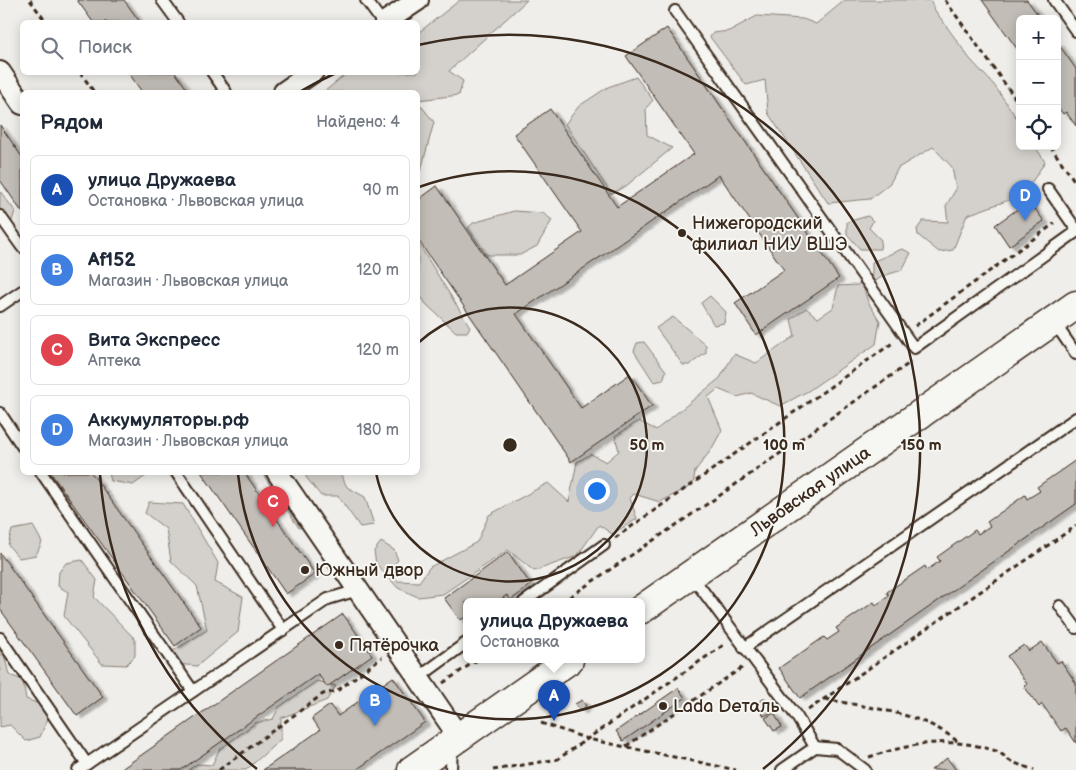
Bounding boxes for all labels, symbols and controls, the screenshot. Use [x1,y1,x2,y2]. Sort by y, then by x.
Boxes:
map controls [1016,15,1061,150]
button: + [1016,15,1061,60]
search box [20,20,420,75]
icon: search [38,34,66,62]
text: Поиск [78,36,132,59]
button: − [1016,60,1061,105]
button: locate [1016,105,1061,150]
text: Рядом [40,110,103,135]
text: Найдено: 4 [316,113,400,132]
text: улица Дружаева [88,169,236,192]
pin: D [1009,180,1041,221]
text: A [52,181,62,200]
text: 90 m [363,181,399,200]
text: Остановка · Львовская улица [88,192,304,211]
place label: Нижегородский филиал НИУ ВШЭ [692,213,847,255]
marker: Нижегородский филиал НИУ ВШЭ [676,227,688,239]
text: Af152 [88,249,136,272]
text: B [51,261,63,280]
text: 120 m [356,261,399,280]
text: Магазин · Львовская улица [88,272,288,291]
text: Вита Экспресс [88,329,220,352]
text: C [51,341,63,360]
text: 120 m [356,341,399,360]
text: Аптека [88,352,141,371]
text: Аккумуляторы.рф [88,409,249,432]
text: D [51,421,63,440]
text: 180 m [357,421,399,440]
text: Магазин · Львовская улица [88,432,288,451]
centre of rings [501,436,519,454]
text: 50 m [630,436,665,455]
text: 100 m [763,436,805,455]
text: 150 m [900,436,942,455]
street label: Львовская улица [745,442,875,541]
your location [584,478,610,504]
pin: C [257,486,289,527]
place label: Южный двор [315,560,423,581]
marker: Южный двор [299,564,311,576]
popup [463,598,645,663]
text: улица Дружаева [480,610,628,633]
text: Остановка [480,633,559,652]
place label: Пятёрочка [349,635,440,656]
marker: Пятёрочка [333,639,345,651]
pin: A [538,680,570,721]
pin: B [359,685,391,726]
place label: Lada Dеталь [673,696,779,717]
marker: Lada Dеталь [657,700,669,712]

